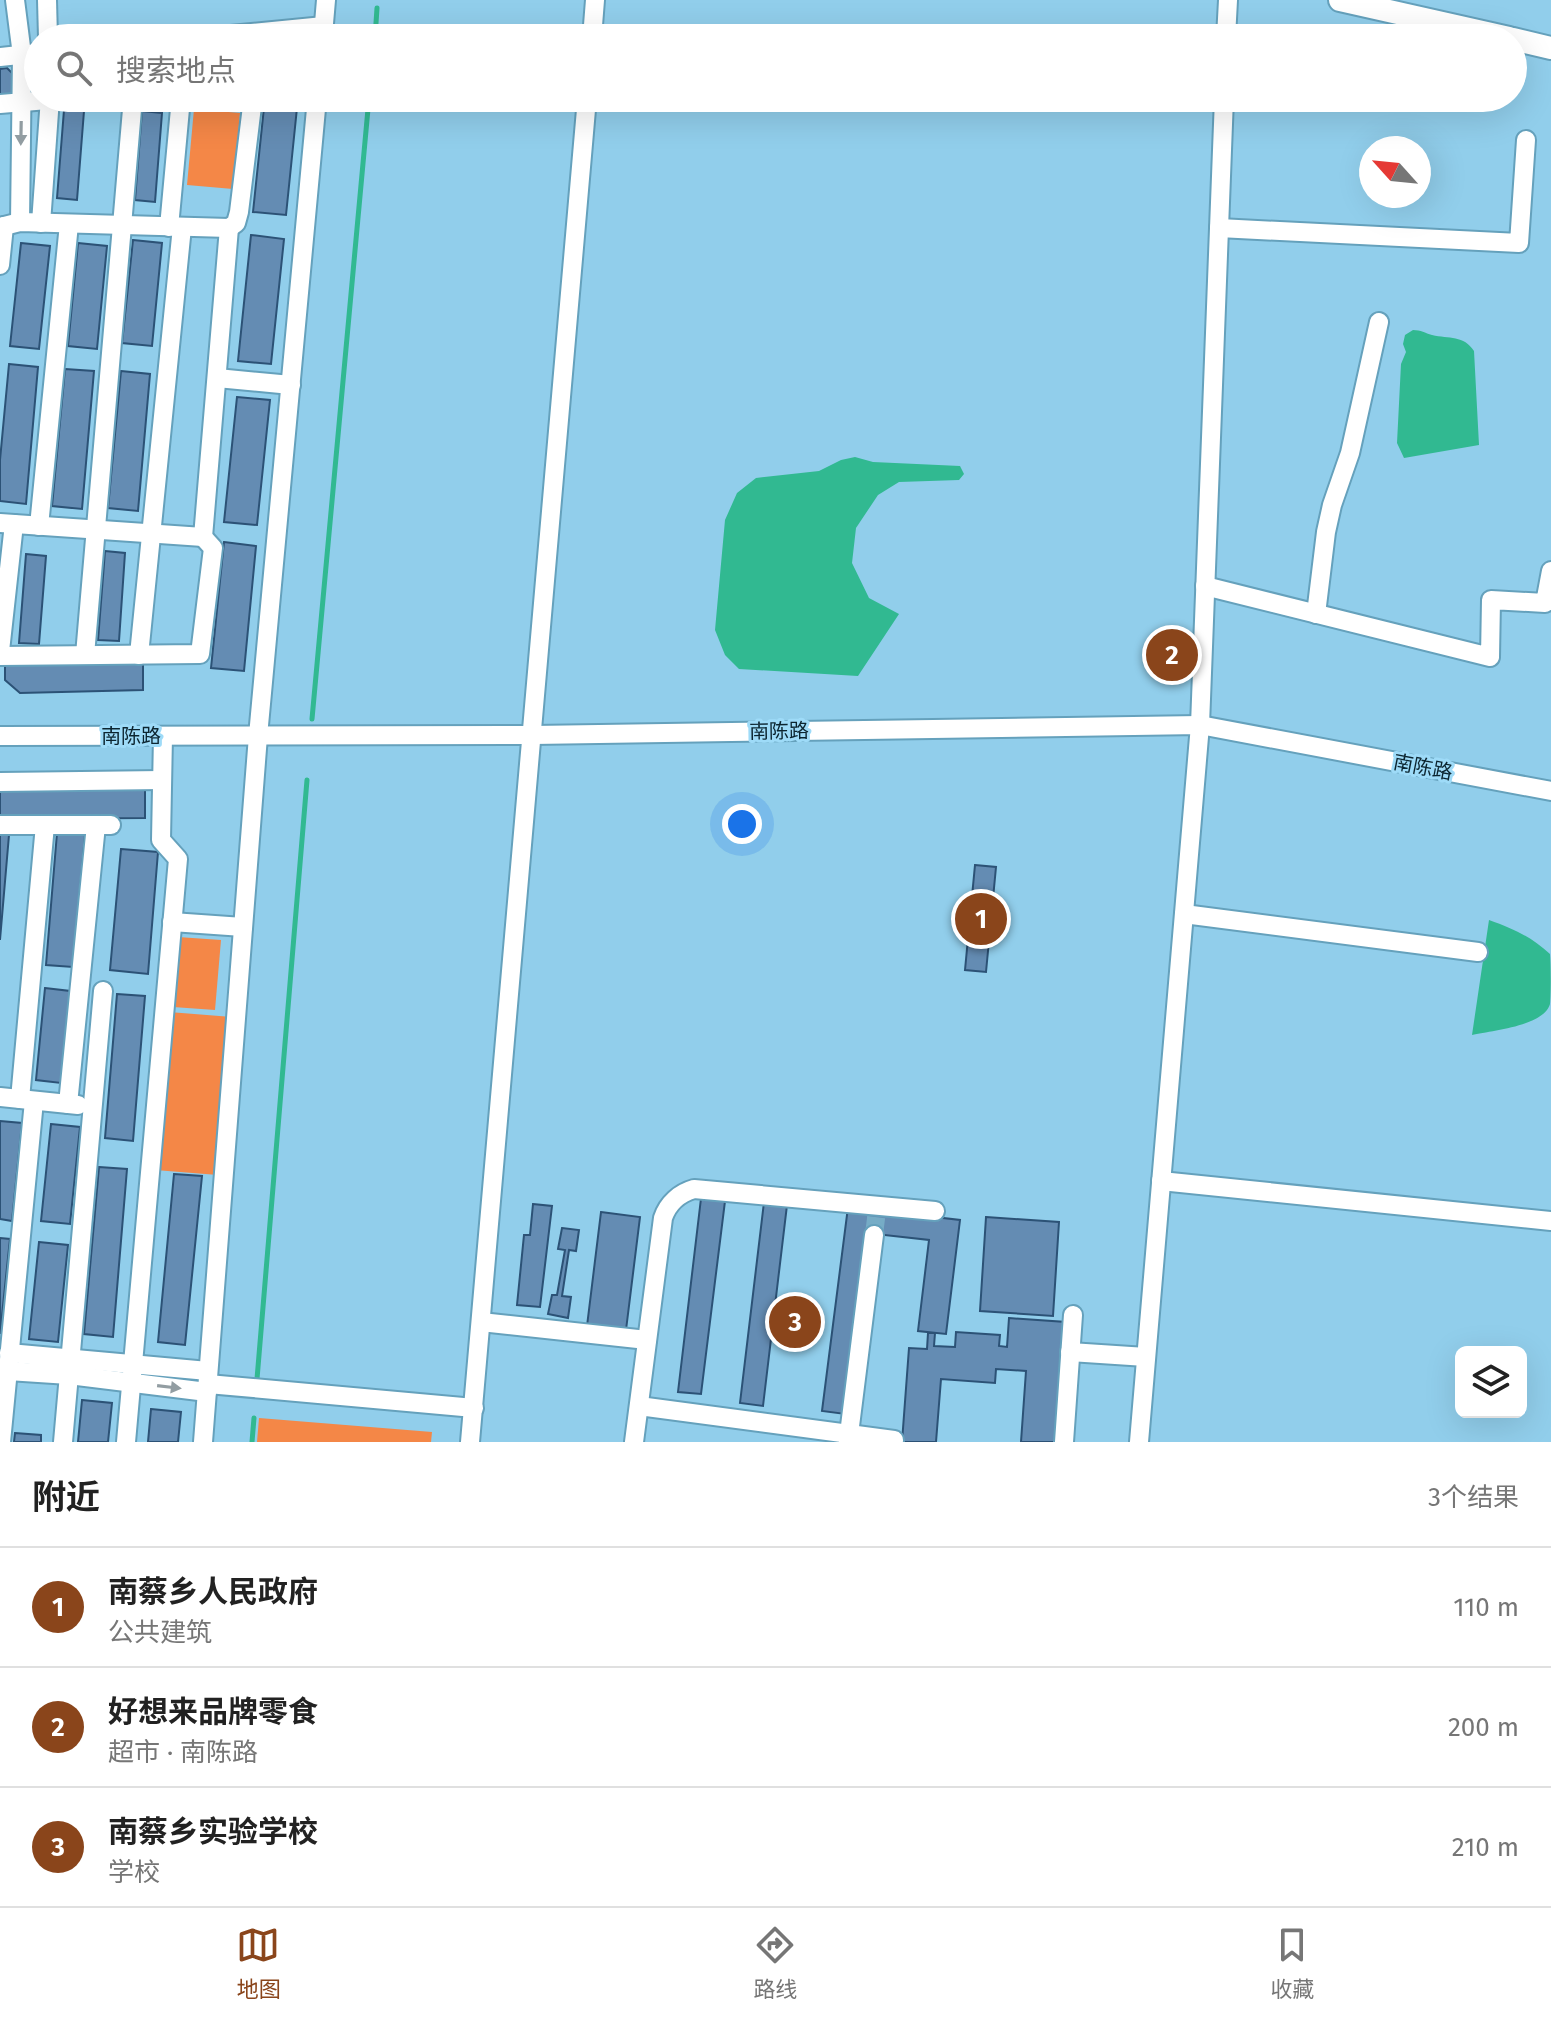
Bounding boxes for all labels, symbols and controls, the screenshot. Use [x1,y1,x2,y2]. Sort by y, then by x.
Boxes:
search box [24,24,1527,112]
icon: search [52,46,96,90]
text: 搜索地点 [116,53,236,89]
one-way arrow [15,121,27,146]
north arrow [1359,136,1431,208]
pin: 2 [1146,625,1198,685]
street label: 南陈路 [749,718,809,744]
street label: 南陈路 [101,724,161,748]
street label: 南陈路 [1391,749,1455,785]
your location [722,804,762,844]
pin: 1 [955,889,1007,949]
pin: 3 [769,1292,821,1352]
map controls [1455,1346,1527,1418]
button: layers [1455,1346,1527,1418]
one-way arrow [157,1381,182,1394]
text: 附近 [32,1477,100,1518]
text: 3个结果 [1428,1482,1519,1513]
text: 南蔡乡人民政府 [108,1574,318,1610]
text: 1 [52,1592,64,1623]
text: 110 m [1453,1592,1519,1623]
text: 公共建筑 [108,1617,212,1648]
text: 好想来品牌零食 [108,1694,318,1730]
text: 2 [51,1712,65,1743]
text: 200 m [1448,1712,1519,1743]
text: 超市 · 南陈路 [108,1737,258,1768]
text: 南蔡乡实验学校 [108,1814,318,1850]
text: 3 [51,1832,65,1863]
text: 210 m [1452,1832,1519,1863]
text: 学校 [108,1857,160,1888]
tab: 地图 [236,1923,281,2003]
tab: 路线 [753,1923,798,2003]
tab: 收藏 [1270,1923,1315,2003]

